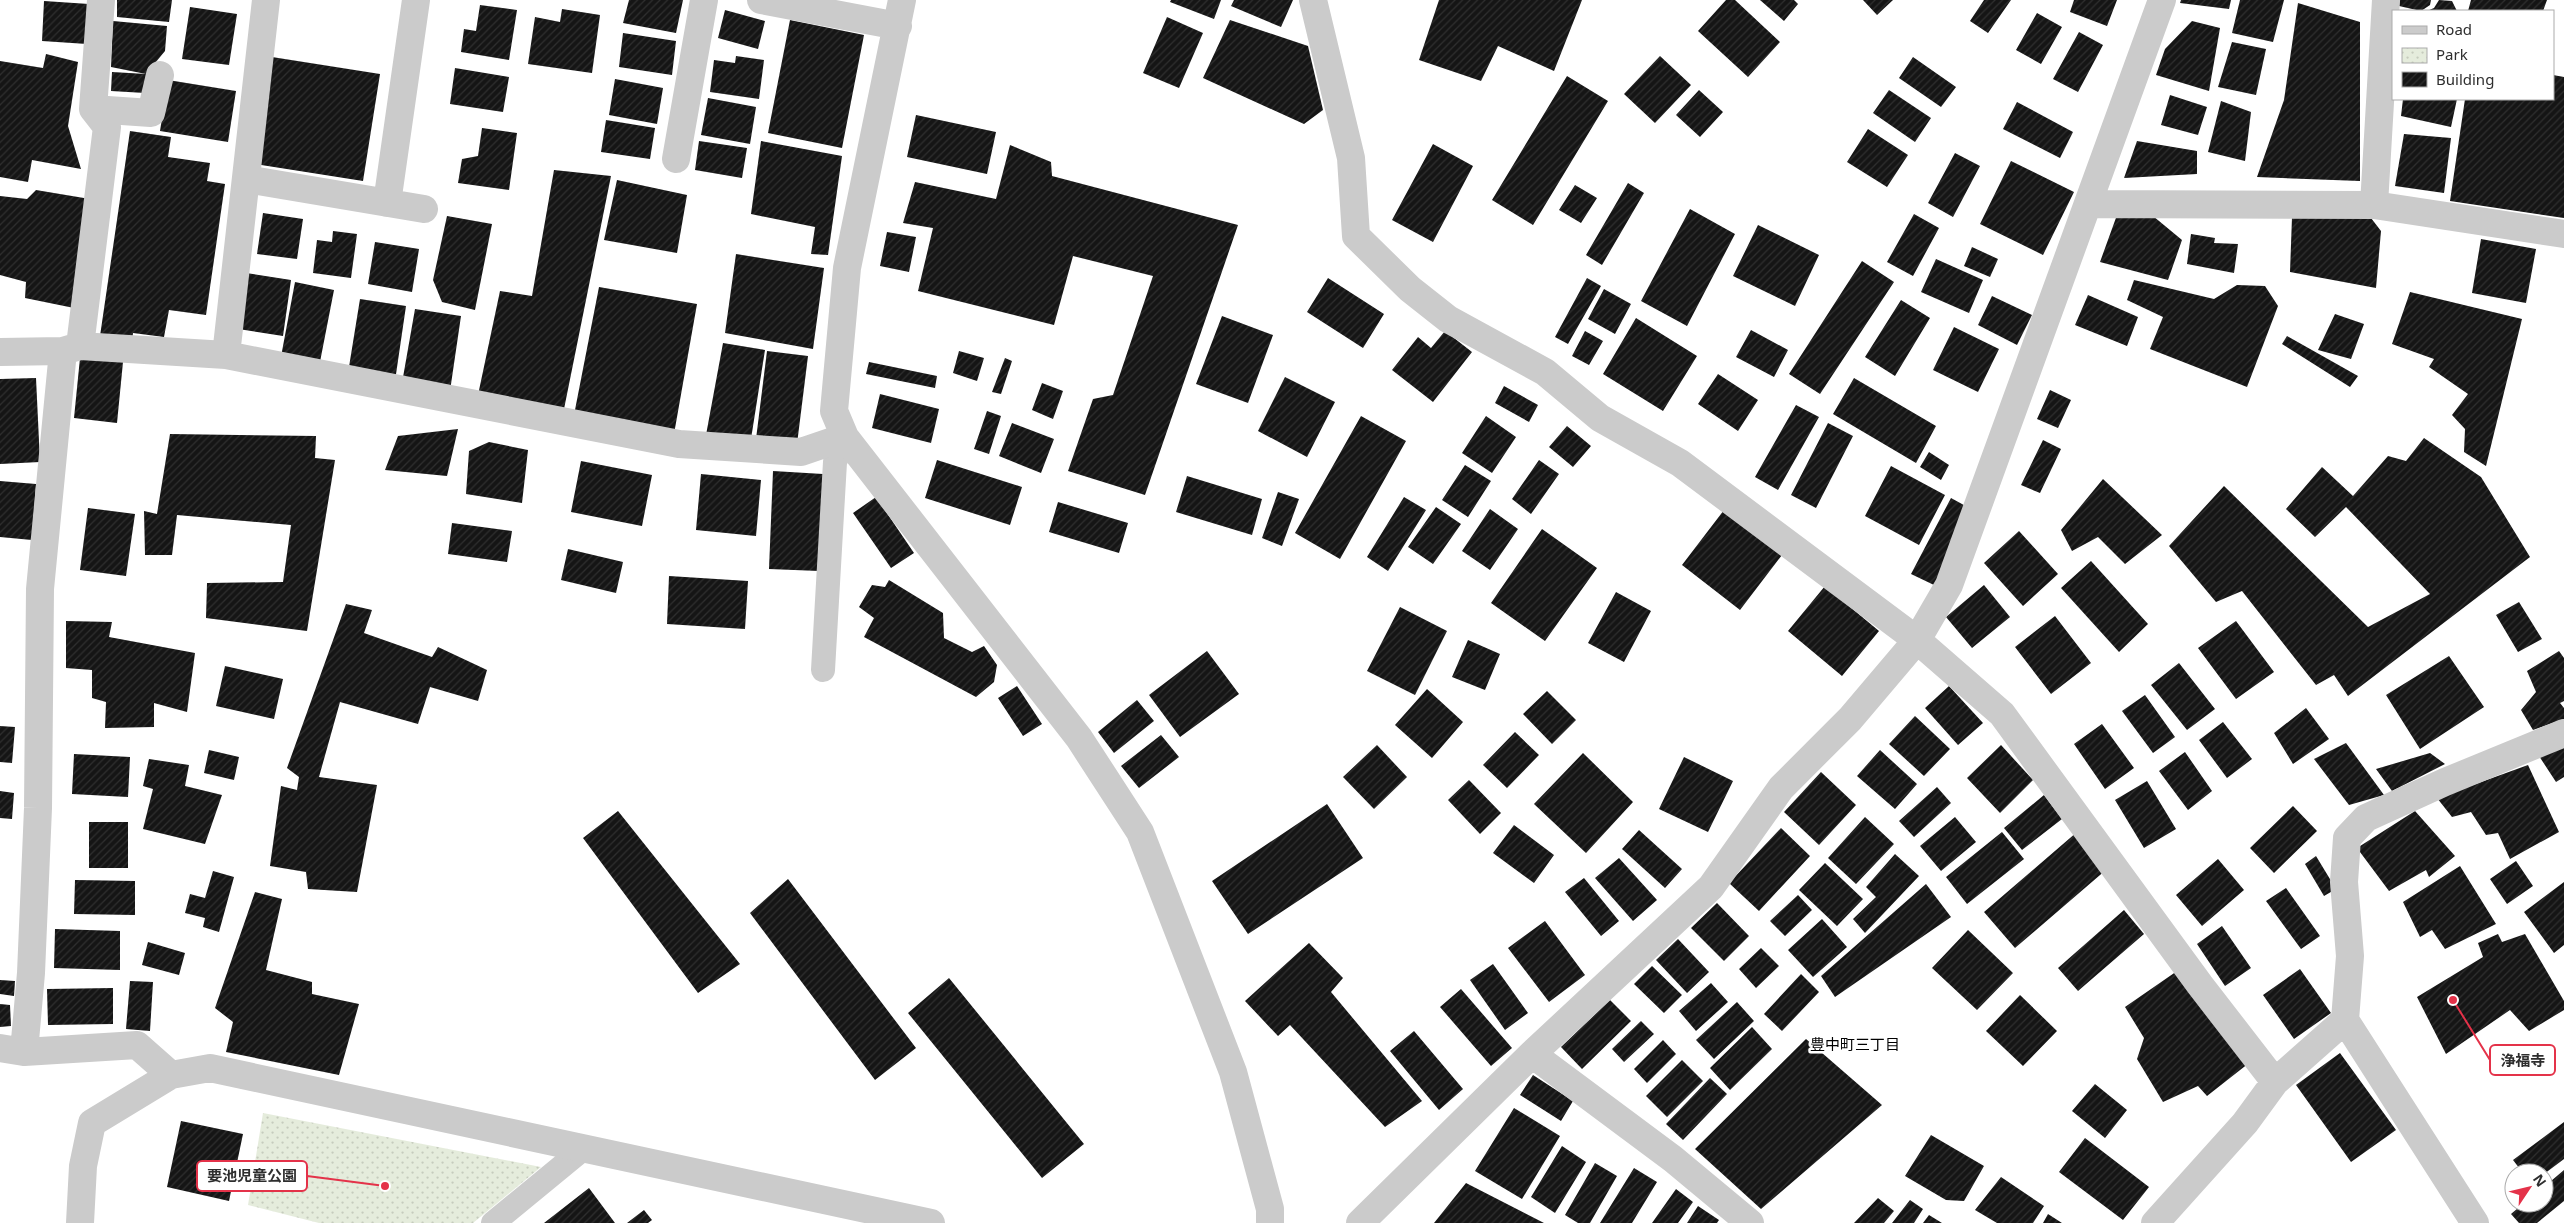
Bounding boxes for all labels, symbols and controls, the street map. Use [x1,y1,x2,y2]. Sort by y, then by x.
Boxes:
legend [2392,10,2554,100]
text: Road [2436,19,2472,39]
text: Park [2436,44,2468,64]
text: Building [2436,69,2494,89]
district label: 豊中町三丁目 [1810,1034,1900,1054]
callout: 浄福寺 [2490,1045,2555,1075]
text: 浄福寺 [2500,1050,2546,1070]
callout: 要池児童公園 [197,1161,307,1191]
north arrow [2504,1163,2554,1213]
text: 要池児童公園 [207,1165,297,1185]
text: N [2529,1170,2551,1190]

